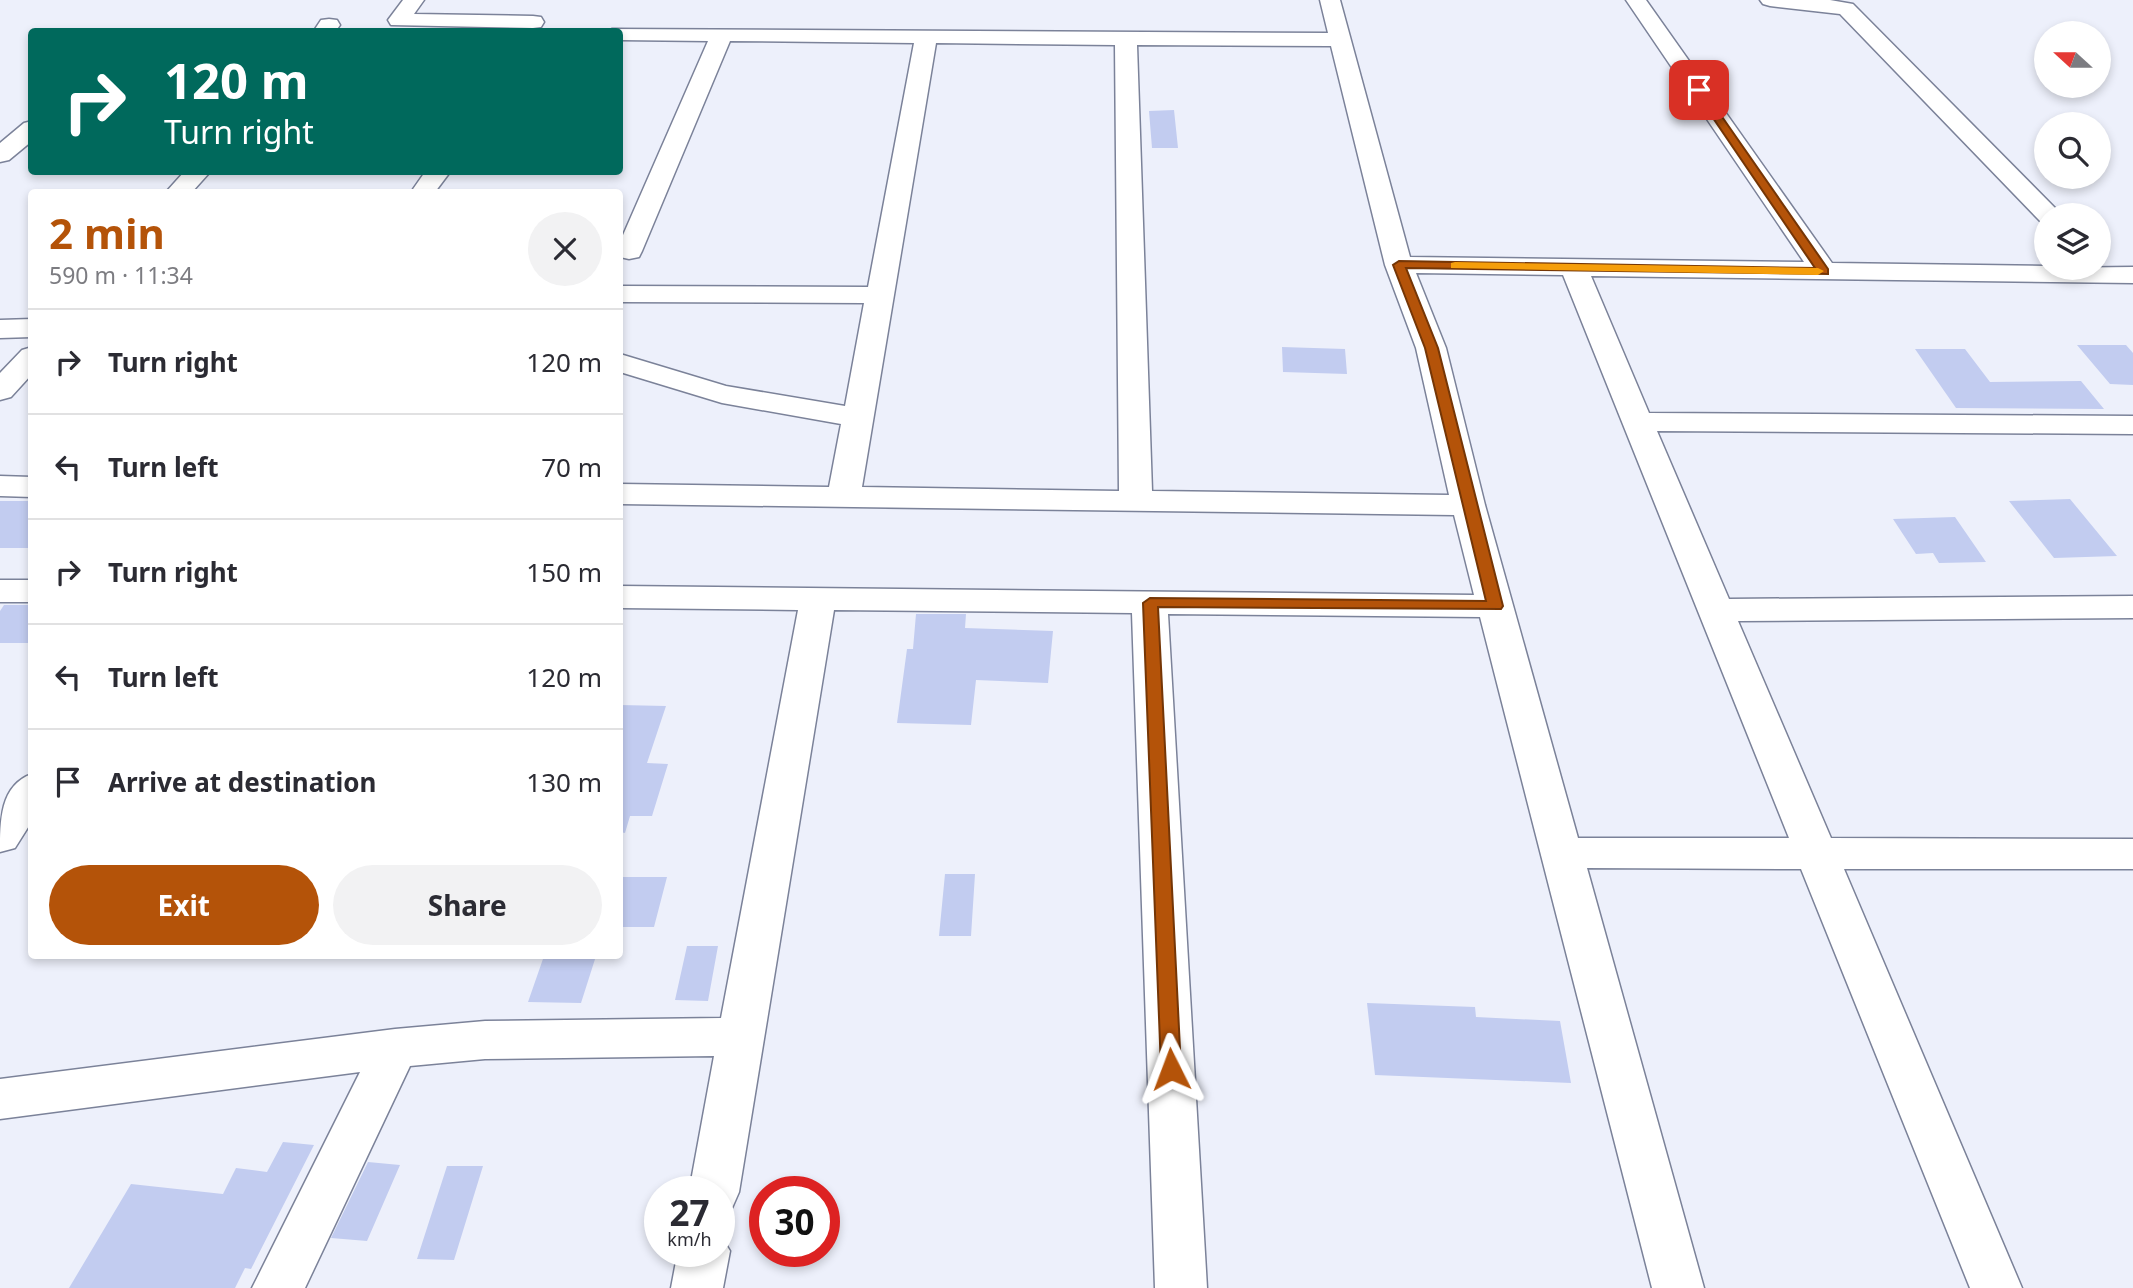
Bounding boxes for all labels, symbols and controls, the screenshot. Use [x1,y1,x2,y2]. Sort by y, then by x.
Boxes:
north arrow [2034,21,2110,98]
map controls [2034,21,2111,280]
text: 120 m [164,47,309,113]
icon: right [49,56,140,147]
pin [1669,60,1729,120]
icon: arrive [1680,71,1718,109]
text: Turn right [164,110,314,153]
button: search [2034,112,2111,189]
button: layers [2034,203,2111,280]
text: 2 min [49,204,165,261]
button: close [528,212,602,286]
text: 590 m · 11:34 [49,259,193,291]
icon: right [49,343,87,381]
text: Turn right [108,344,238,380]
text: 120 m [526,344,602,380]
icon: left [49,448,87,486]
text: Turn left [108,449,219,485]
text: 70 m [541,449,602,485]
icon: right [49,553,87,591]
text: Turn right [108,554,238,590]
text: 150 m [526,554,602,590]
icon: left [49,658,87,696]
text: Turn left [108,659,219,695]
text: 120 m [526,659,602,695]
icon: arrive [49,763,87,801]
text: Arrive at destination [108,764,377,800]
text: 130 m [526,764,602,800]
button: Exit [49,865,319,945]
button: Share [333,865,602,945]
position arrow [1134,1032,1208,1106]
speed limit sign: 30 [749,1176,840,1267]
text: 27 [669,1189,710,1236]
text: km/h [667,1227,712,1251]

